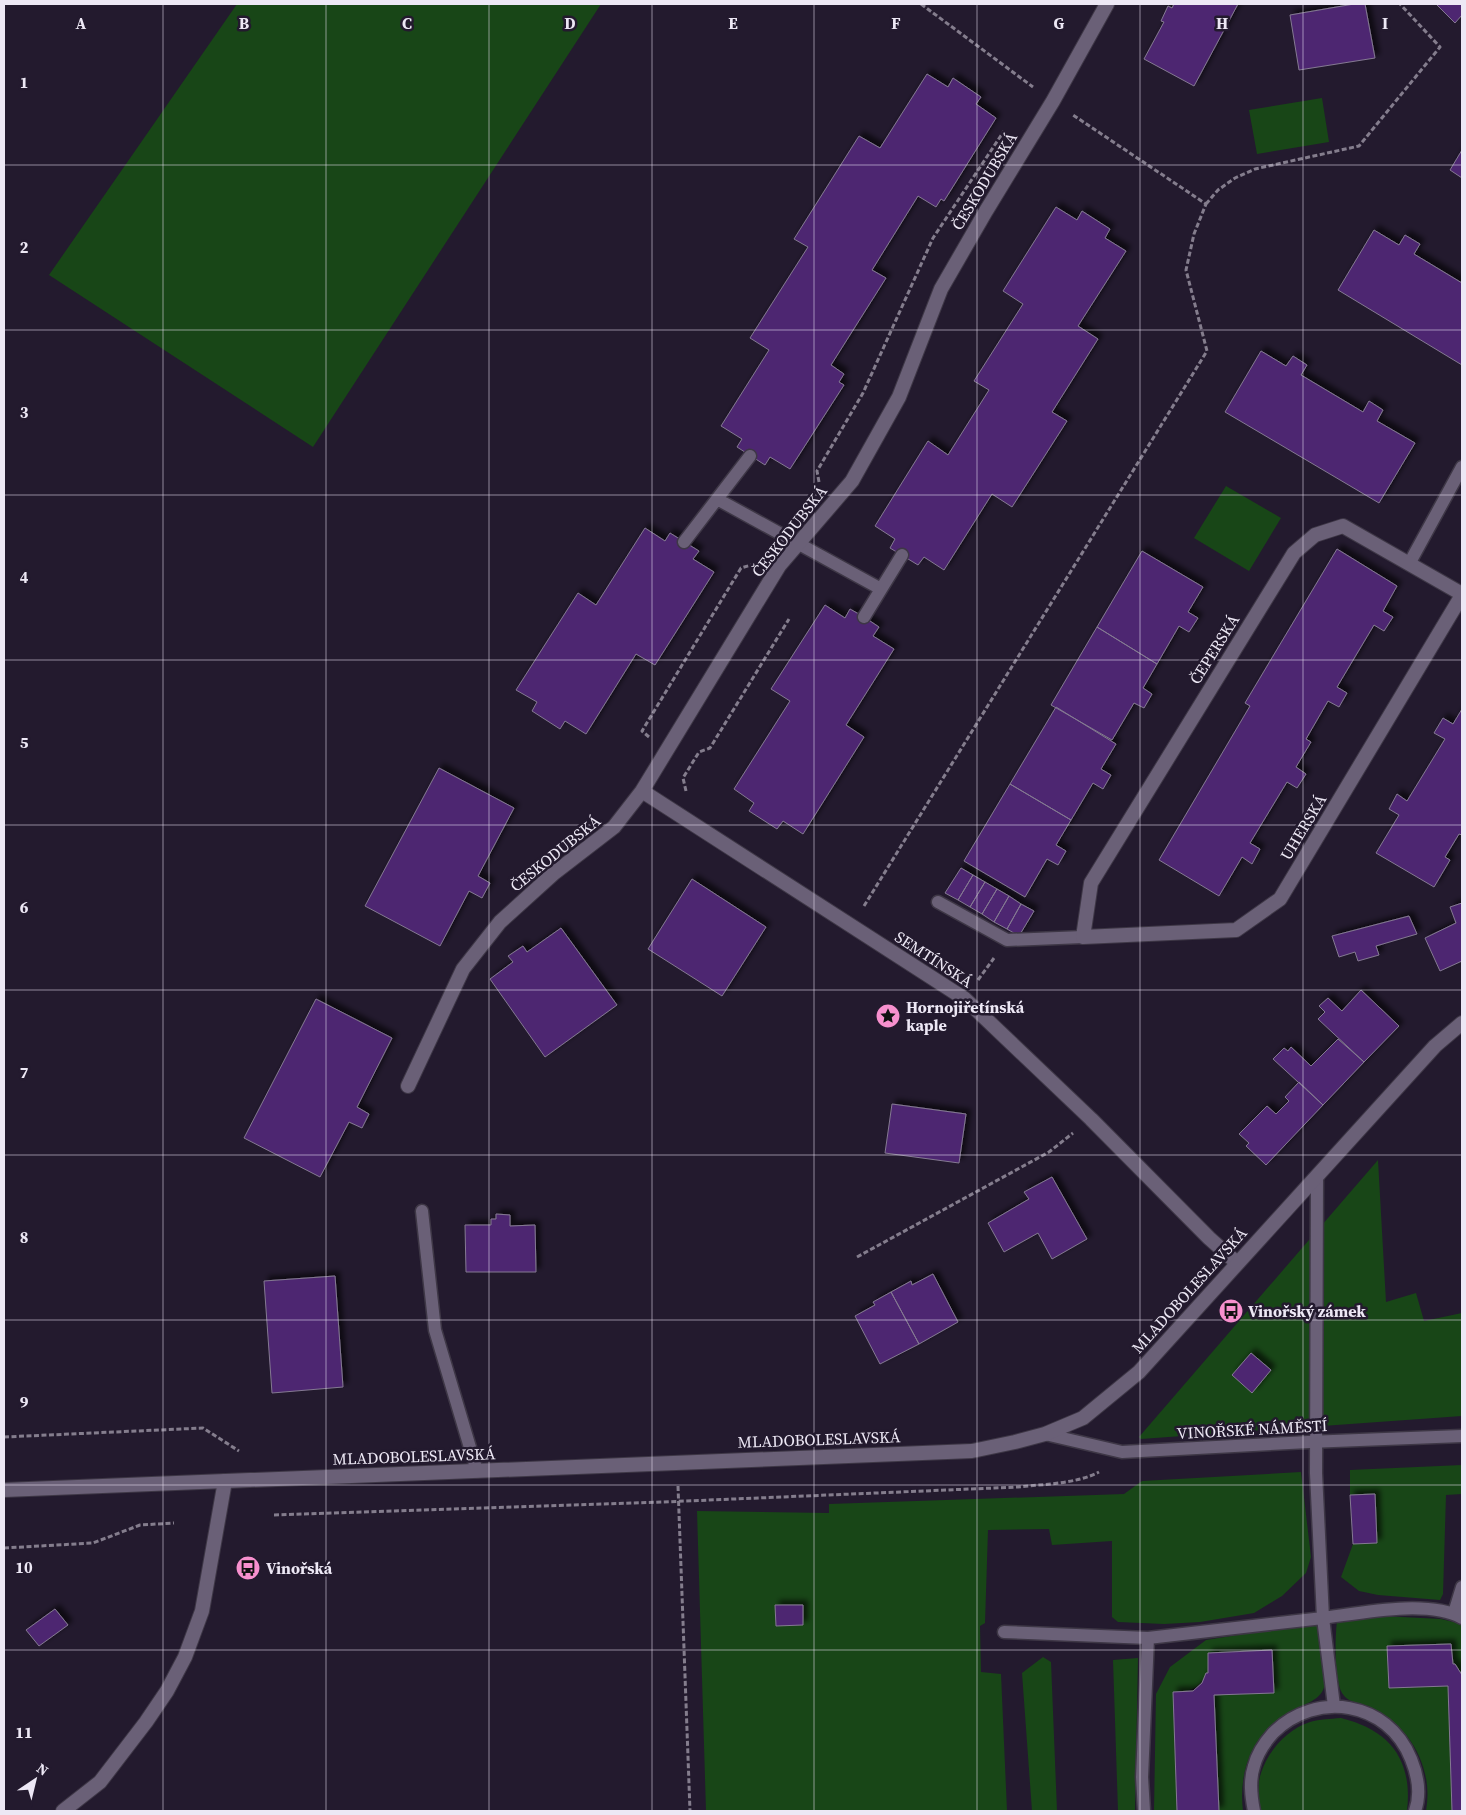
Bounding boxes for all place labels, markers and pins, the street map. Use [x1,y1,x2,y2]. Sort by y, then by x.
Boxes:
place label: Hornojiřetínská kaple [906,996,1025,1036]
place icon: Hornojiřetínská kaple [875,1003,901,1029]
bus stop icon: Vinořský zámek [1218,1298,1244,1324]
place label: Vinořský zámek [1248,1300,1366,1322]
bus stop icon: Vinořská [235,1555,261,1581]
place label: Vinořská [266,1557,333,1579]

